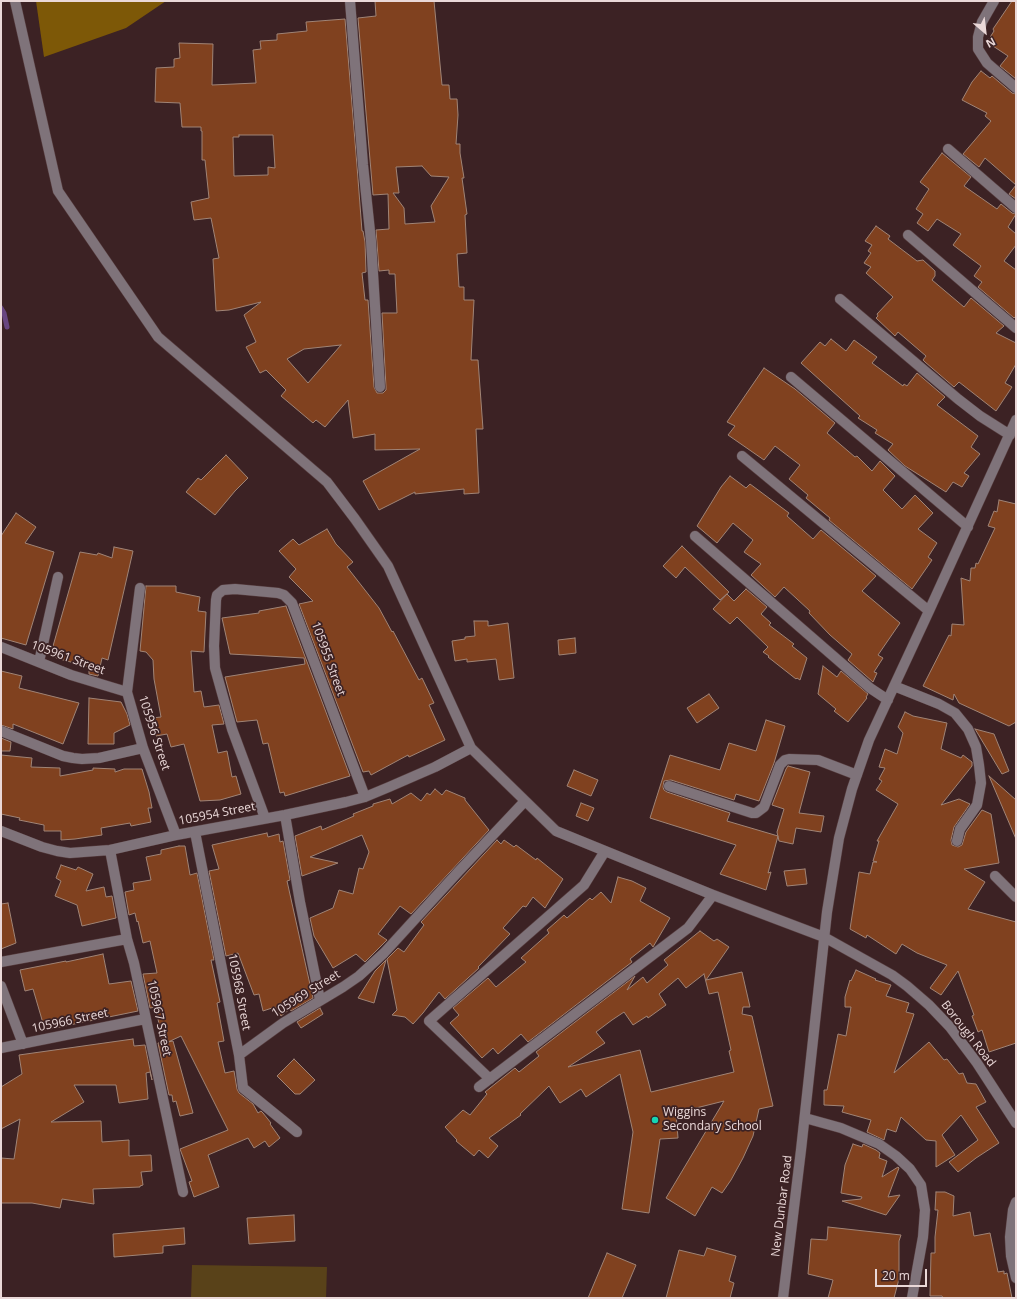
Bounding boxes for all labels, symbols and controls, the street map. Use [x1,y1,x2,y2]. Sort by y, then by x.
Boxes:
north arrow [965,12,1005,52]
text: N [983,34,998,52]
street label: 105955 Street [308,620,348,698]
street label: 105961 Street [29,638,107,678]
street label: 105956 Street [135,694,173,772]
street label: 105954 Street [177,800,257,828]
street label: 105968 Street [225,952,253,1032]
street label: 105969 Street [269,967,343,1021]
street label: 105967 Street [144,978,174,1058]
street label: Borough Road [938,998,998,1070]
street label: 105966 Street [30,1006,110,1036]
place label: Wiggins Secondary School [663,1106,762,1134]
marker: Wiggins Secondary School [650,1115,660,1125]
street label: New Dunbar Road [769,1154,795,1258]
scale bar [877,1261,929,1287]
text: 20 m [882,1267,910,1284]

